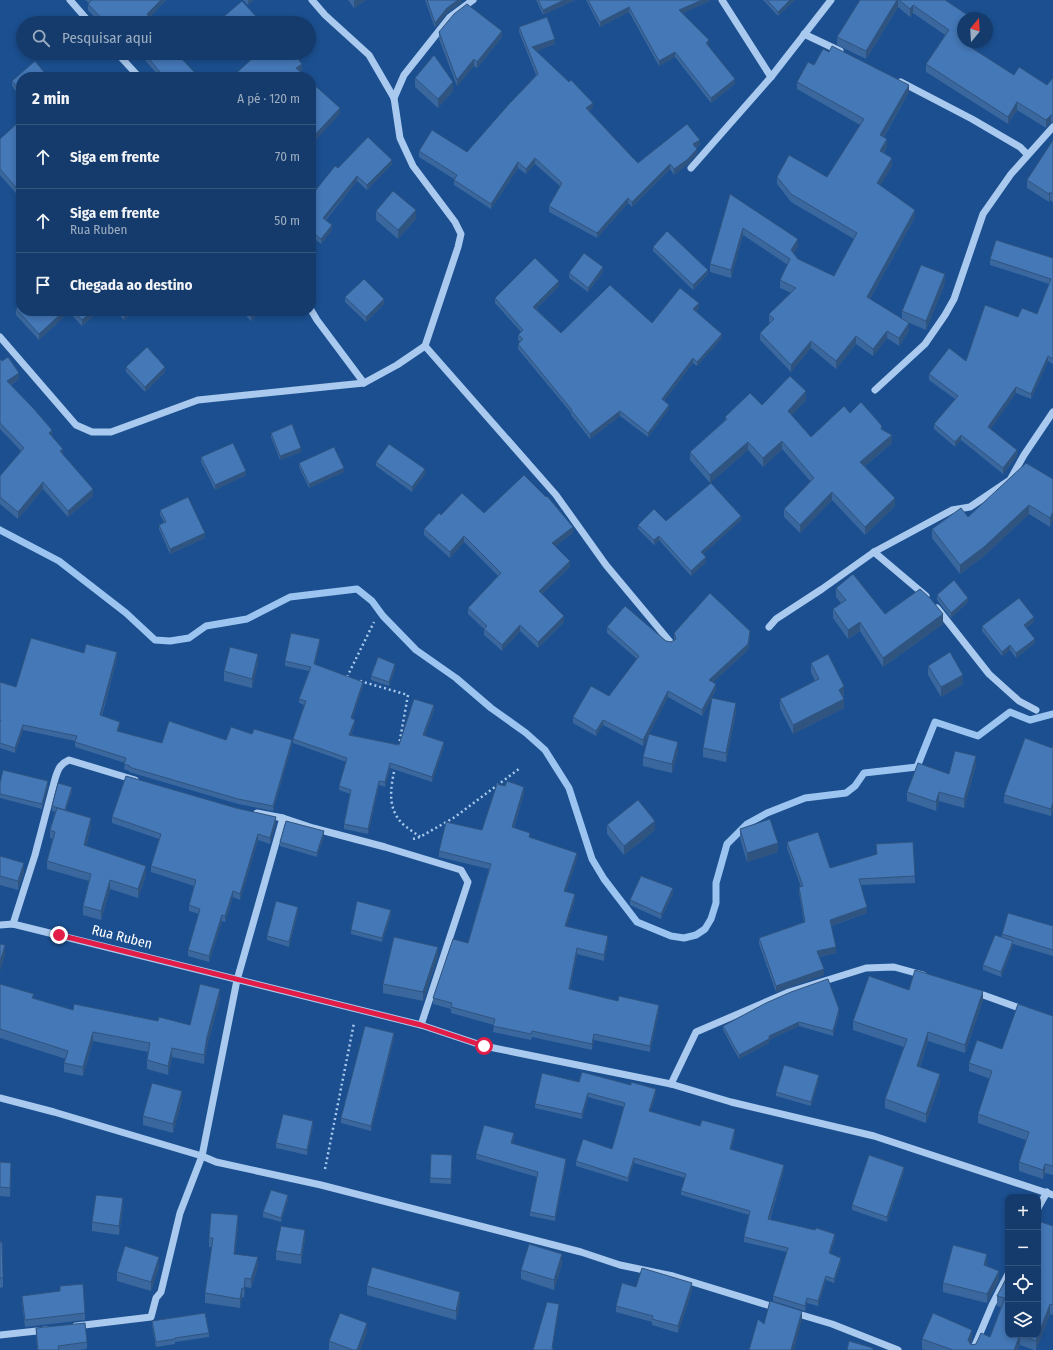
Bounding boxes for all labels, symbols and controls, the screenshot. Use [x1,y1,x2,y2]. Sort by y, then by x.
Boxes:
north arrow [957,12,993,48]
search box [16,16,316,60]
icon: search [30,27,52,49]
text: Pesquisar aqui [62,29,152,47]
text: 2 min [32,88,70,109]
text: A pé · 120 m [237,91,300,106]
icon: ahead [32,146,54,168]
text: Siga em frente [70,148,160,166]
text: 70 m [275,149,300,164]
text: Siga em frente [70,204,160,222]
icon: ahead [32,210,54,232]
text: 50 m [274,213,300,228]
text: Rua Ruben [70,222,127,237]
icon: arrive [32,274,54,296]
text: Chegada ao destino [70,276,192,294]
street label: Rua Ruben [90,921,154,953]
route end [50,926,68,944]
route start [475,1037,493,1055]
map controls [1005,1194,1041,1338]
button: + [1005,1194,1041,1230]
button: − [1005,1230,1041,1266]
button: locate [1005,1266,1041,1302]
button: layers [1005,1302,1041,1338]

